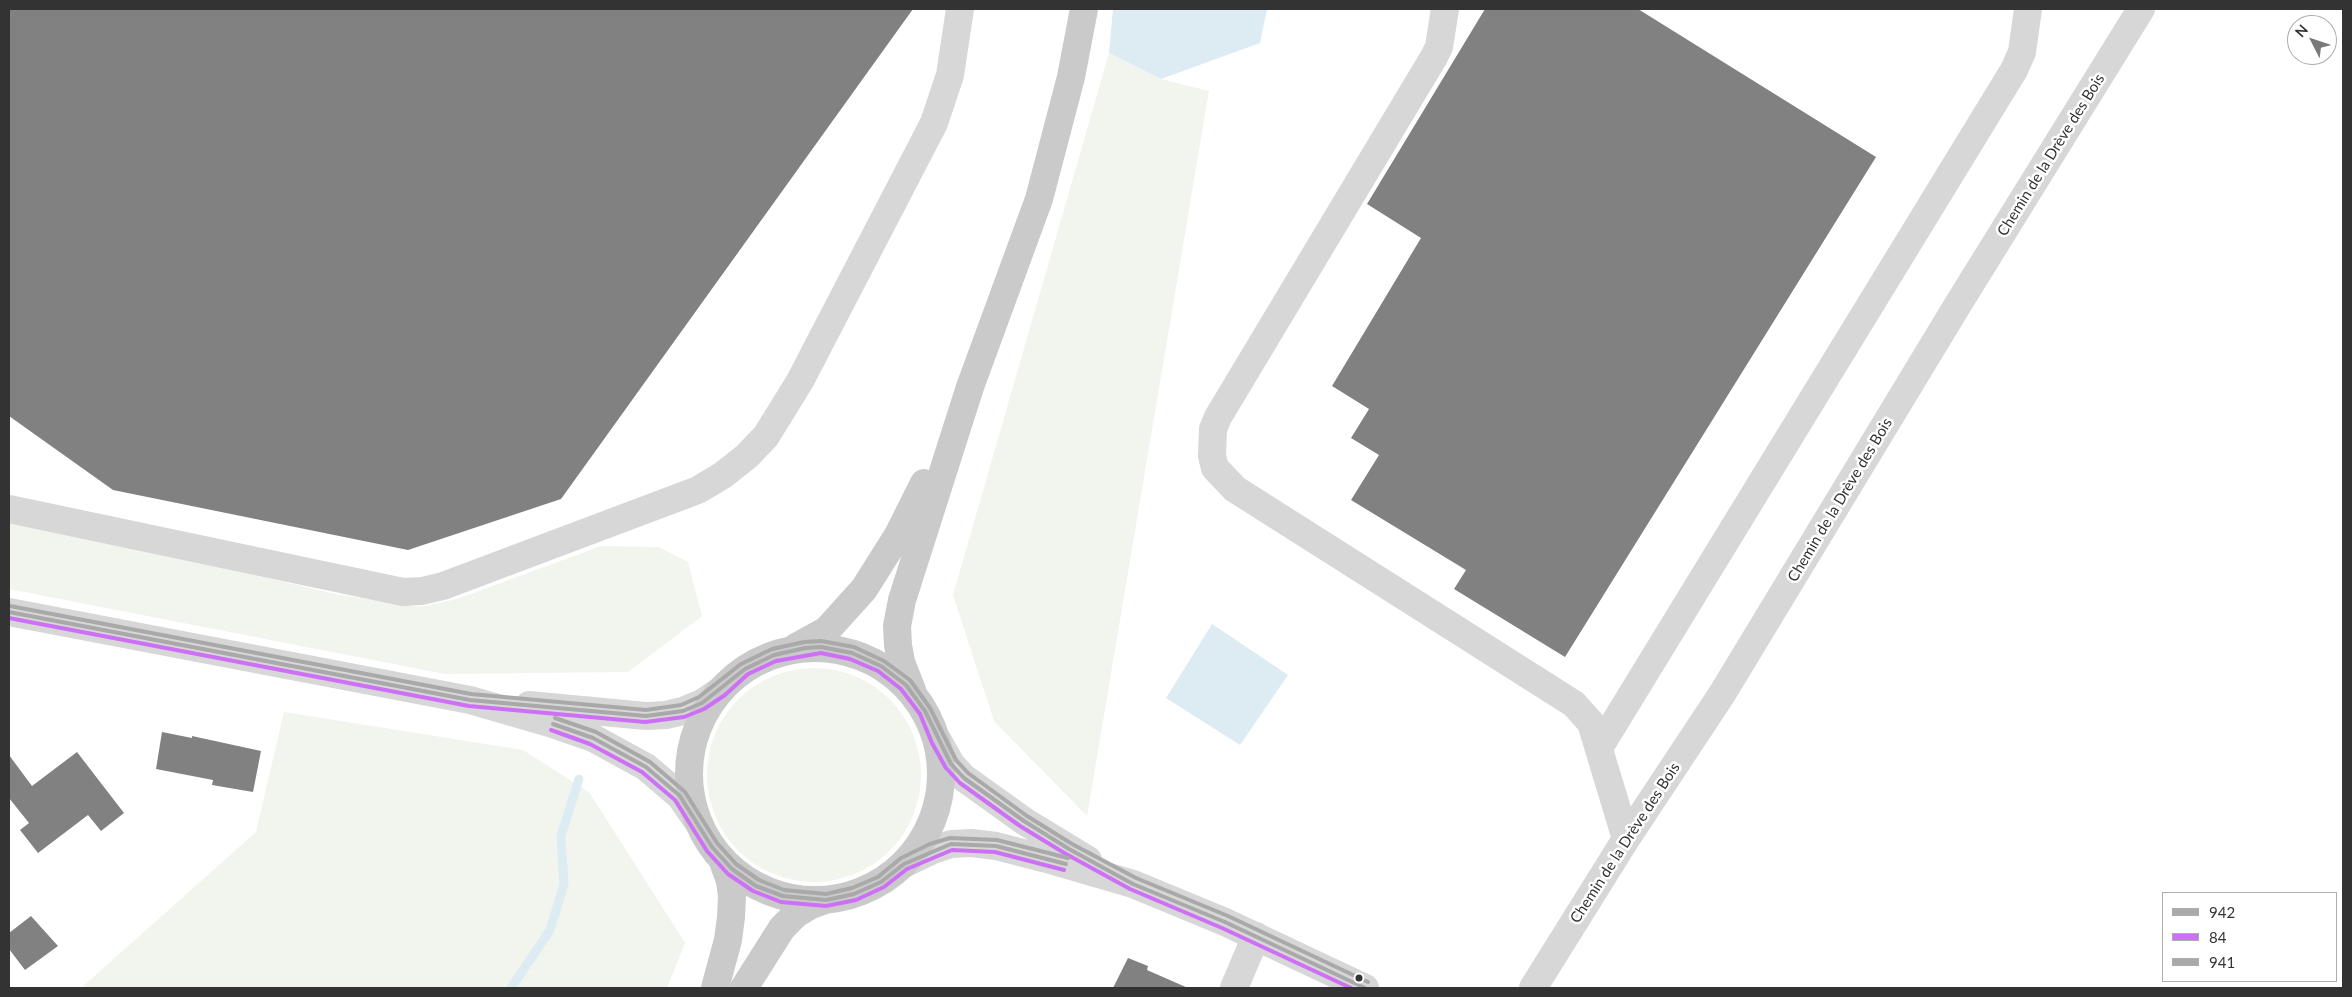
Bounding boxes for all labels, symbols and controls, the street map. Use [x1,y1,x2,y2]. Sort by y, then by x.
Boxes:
north arrow [2287,15,2337,65]
text: N [2291,21,2311,40]
street label: Chemin de la Drève des Bois [1994,71,2108,239]
street label: Chemin de la Drève des Bois [1784,415,1896,585]
street label: Chemin de la Drève des Bois [1566,759,1684,927]
legend [2162,892,2337,982]
text: 942 [2209,903,2235,921]
text: 84 [2209,928,2226,946]
text: 941 [2209,953,2235,971]
unlabelled marker [1354,973,1364,983]

